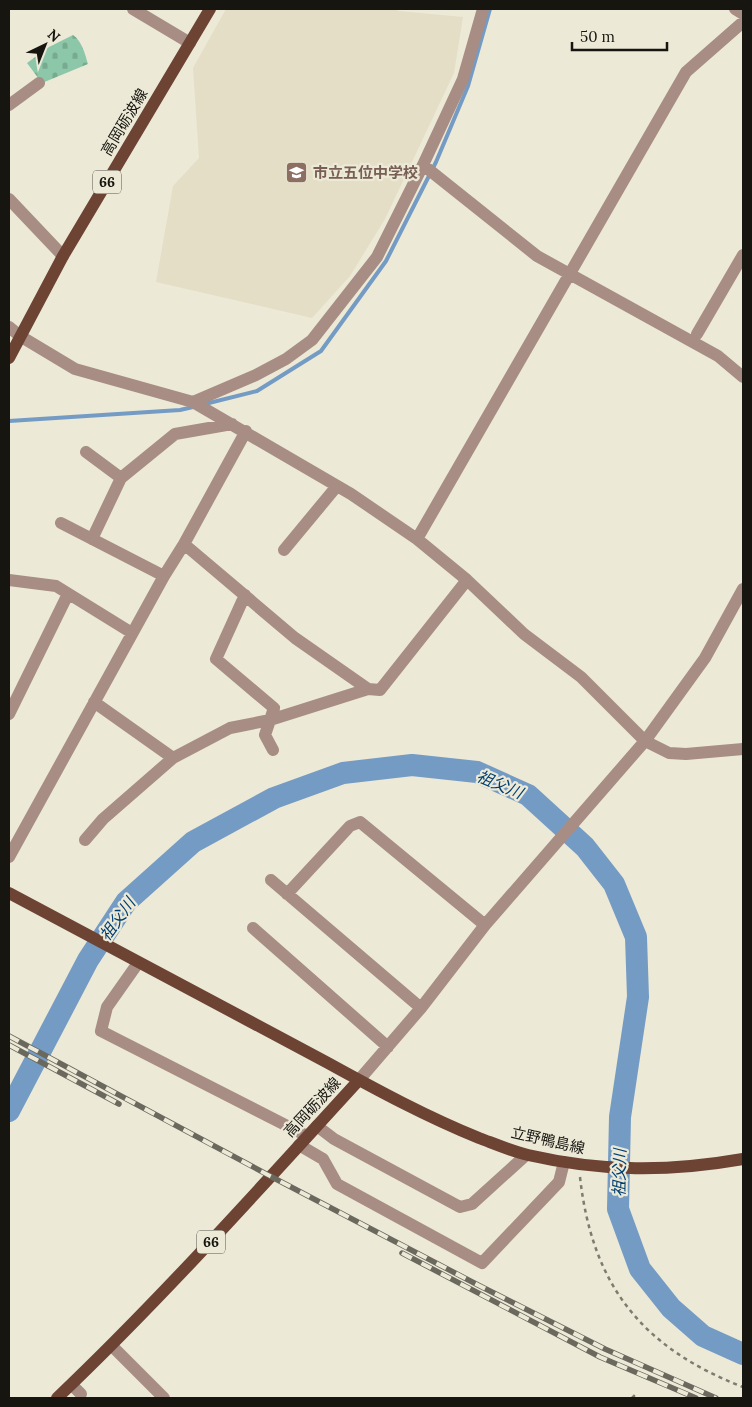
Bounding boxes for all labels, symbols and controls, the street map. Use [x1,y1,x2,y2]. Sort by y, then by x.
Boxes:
north arrow [20,20,70,70]
scale bar [572,20,667,52]
text: N [44,25,64,46]
text: 50 m [580,27,615,46]
street label: 高岡砺波線 [97,85,151,159]
school or university icon: 市立五位中学校 [285,160,309,184]
place label: 市立五位中学校 [313,163,418,182]
road number: 66 [93,170,121,193]
water label: 祖父川 [474,765,528,803]
water label: 祖父川 [95,892,140,944]
street label: 高岡砺波線 [279,1073,345,1141]
street label: 立野鴨島線 [509,1122,587,1158]
water label: 祖父川 [609,1147,629,1197]
road number: 66 [197,1230,225,1254]

